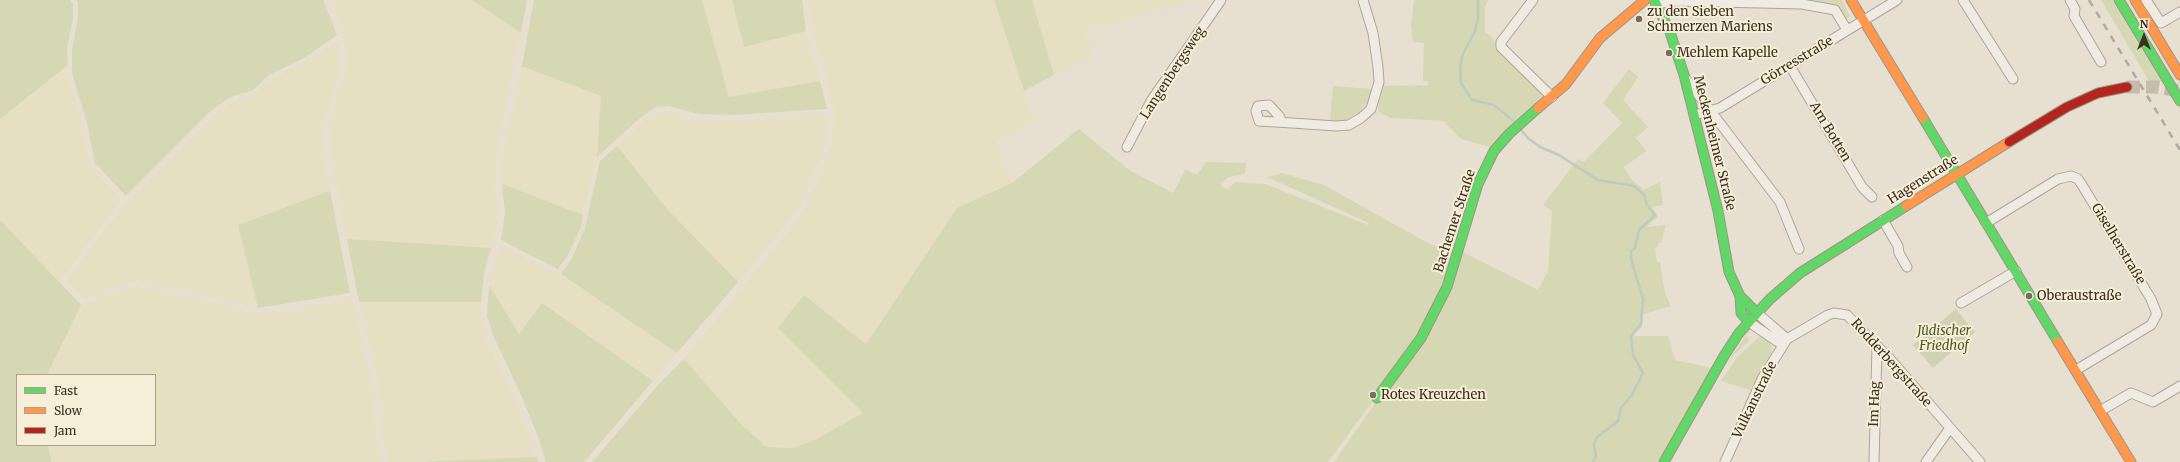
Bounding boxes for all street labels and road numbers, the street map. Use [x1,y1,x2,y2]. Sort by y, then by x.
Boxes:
street label: Langenbergsweg [1137,24,1209,122]
street label: Görresstraße [1758,33,1836,89]
street label: Meckenheimer Straße [1690,74,1738,212]
street label: Am Botten [1806,99,1854,165]
street label: Hagenstraße [1885,152,1961,208]
street label: Bachemer Straße [1431,168,1479,274]
street label: Giselherstraße [2088,201,2148,287]
street label: Rodderbergstraße [1847,316,1935,410]
street label: Vulkanstraße [1730,359,1780,441]
street label: Im Hag [1866,381,1884,427]

